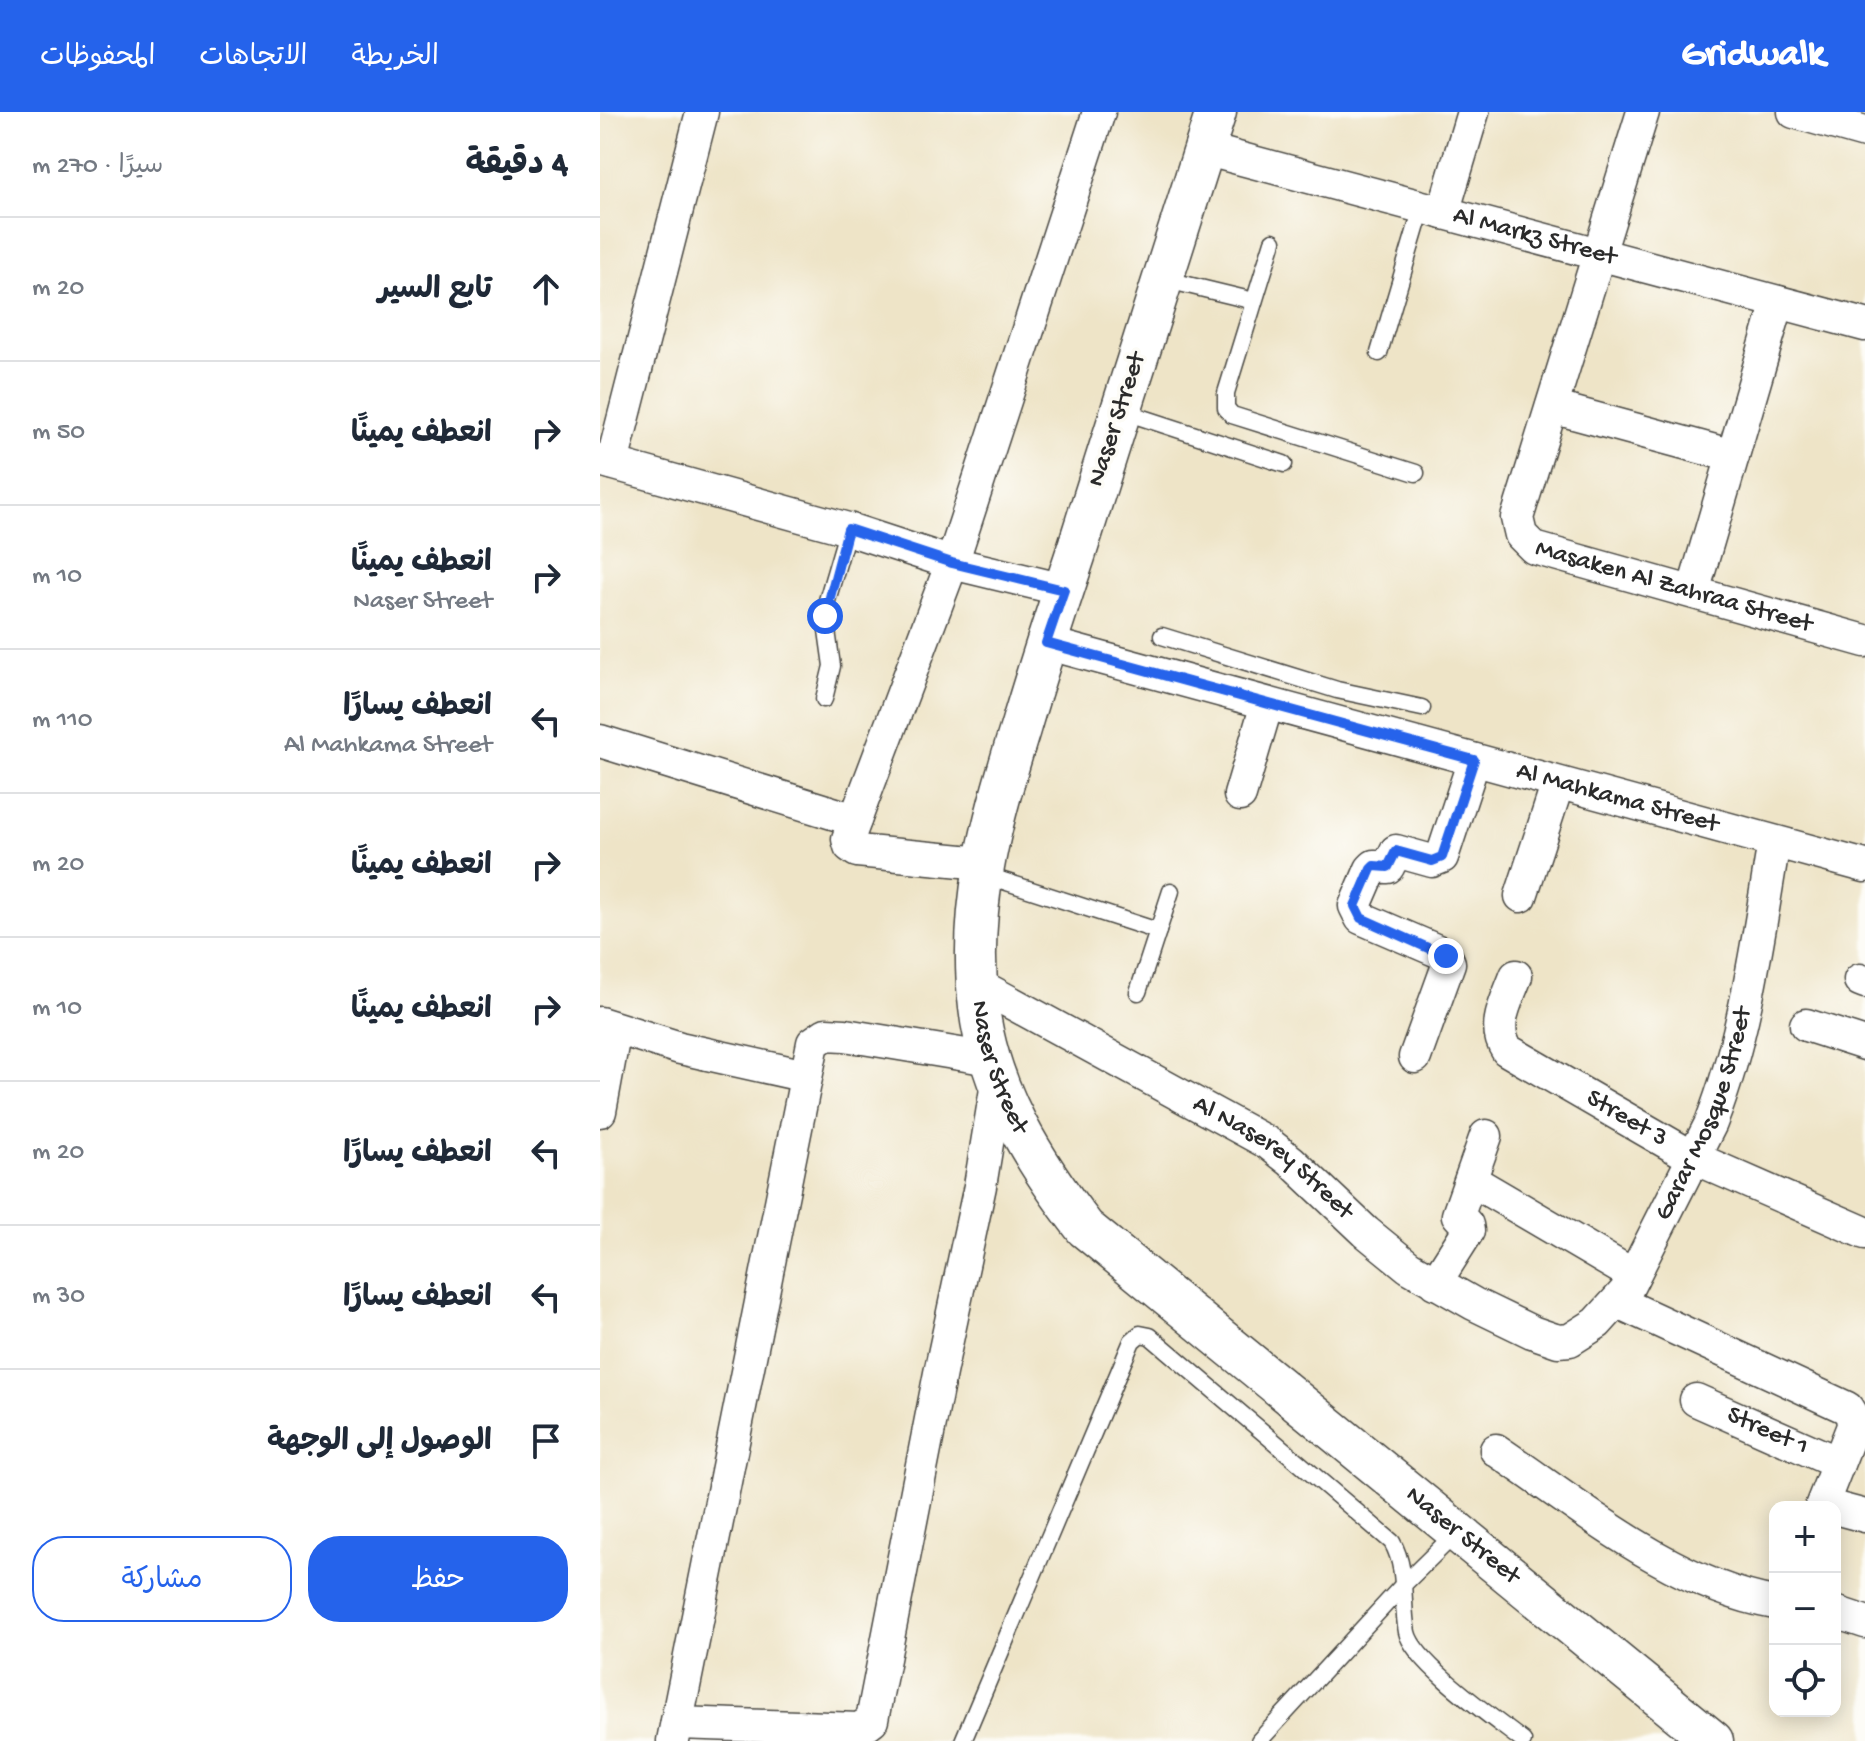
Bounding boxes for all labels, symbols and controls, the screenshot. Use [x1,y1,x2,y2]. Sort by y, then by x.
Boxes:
text: Gridwalk [1681,34,1825,78]
text: المحفوظات [40,42,155,75]
text: الاتجاهات [199,42,307,75]
text: الخريطة [351,42,439,75]
text: 4 دقيقة [465,147,568,187]
text: سيرًا · 270 m [32,152,163,183]
street label: Al Markz Street [1450,200,1622,274]
icon: ahead [524,267,568,311]
text: 20 m [32,274,84,305]
text: تابع السير [378,274,492,309]
street label: Naser Street [1082,347,1155,491]
icon: right [524,411,568,455]
text: 50 m [32,418,85,449]
text: انعطف يمينًا [351,418,492,453]
street label: Masaken Al Zahraa Street [1532,534,1818,642]
text: انعطف يمينًا [351,547,492,582]
icon: right [524,555,568,599]
text: 10 m [32,562,82,593]
text: Naser Street [353,587,492,618]
route start [807,598,843,634]
text: انعطف يسارًا [343,691,492,726]
icon: left [524,699,568,743]
text: 110 m [32,706,92,737]
text: Al Mahkama Street [284,731,492,762]
street label: Al Mahkama Street [1513,756,1724,841]
icon: right [524,843,568,887]
text: 20 m [32,850,84,881]
text: انعطف يمينًا [351,850,492,885]
route end [1428,938,1464,974]
icon: right [524,987,568,1031]
text: 10 m [32,994,82,1025]
text: انعطف يمينًا [351,994,492,1029]
street label: Naser Street [963,999,1036,1142]
street label: Garar Mosque Street [1649,1002,1760,1226]
street label: Street 3 [1580,1083,1673,1155]
street label: Al Naserey Street [1187,1089,1361,1229]
icon: left [524,1131,568,1175]
text: 20 m [32,1138,84,1169]
text: انعطف يسارًا [343,1138,492,1173]
icon: left [524,1275,568,1319]
text: 30 m [32,1282,85,1313]
text: انعطف يسارًا [343,1282,492,1317]
street label: Street 1 [1722,1400,1813,1463]
icon: arrive [524,1419,568,1463]
text: الوصول إلى الوجهة [267,1426,492,1461]
street label: Naser Street [1399,1480,1528,1594]
map controls [1769,1501,1841,1717]
button: + [1769,1501,1841,1573]
button: مشاركة [32,1536,292,1622]
button: حفظ [308,1536,568,1622]
button: − [1769,1573,1841,1645]
button: locate [1769,1645,1841,1717]

